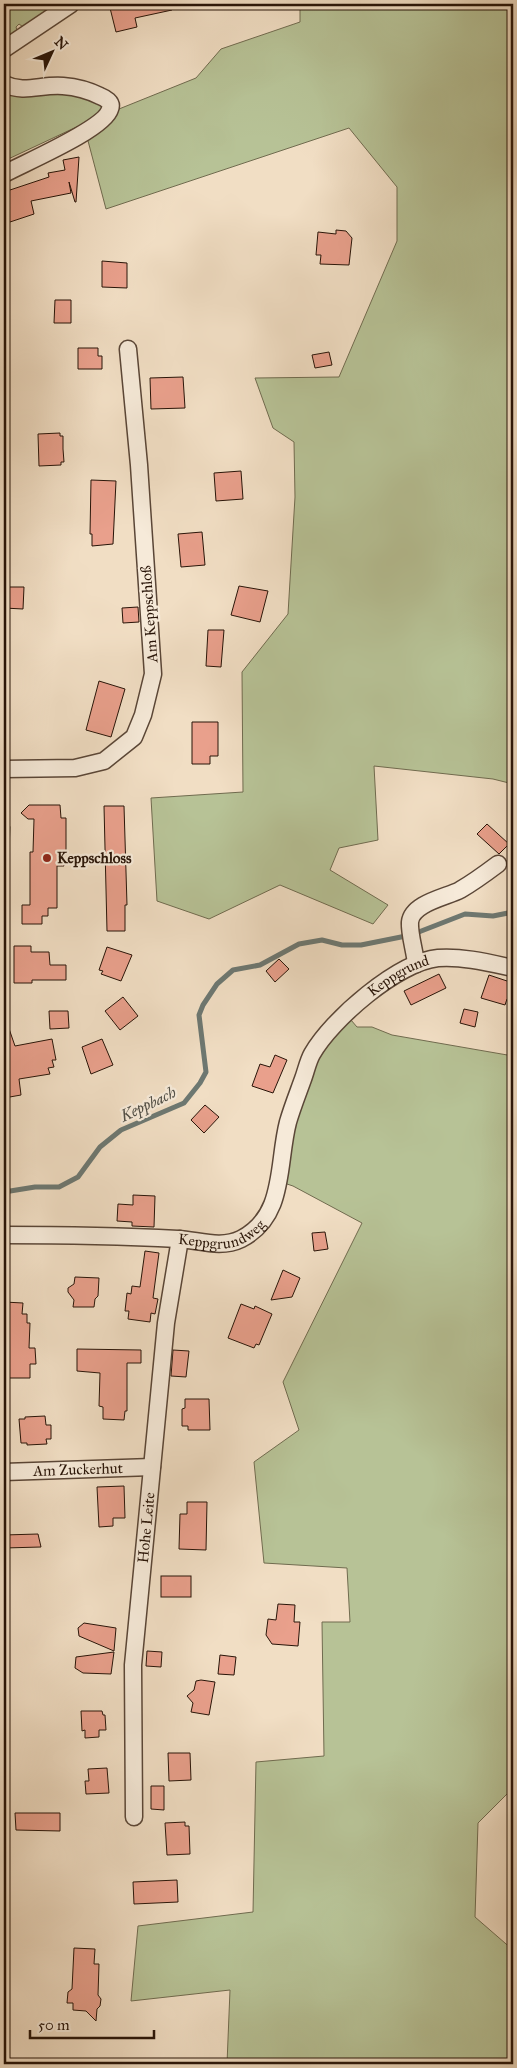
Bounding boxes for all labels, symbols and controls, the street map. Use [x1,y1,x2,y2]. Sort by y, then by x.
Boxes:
north arrow [28,28,78,78]
text: N [51,33,71,54]
street label: Am Keppschloß [137,565,161,664]
place label: Keppschloss [57,849,132,868]
marker: Keppschloss [41,852,53,864]
street label: Keppgrund [364,951,432,1000]
water label: Keppbach [116,1082,180,1127]
street label: Keppgrundweg [177,1215,270,1253]
street label: Am Zuckerhut [32,1459,124,1480]
street label: Hohe Leite [134,1491,159,1564]
scale bar [30,2008,154,2040]
text: 50 m [38,2016,70,2034]

